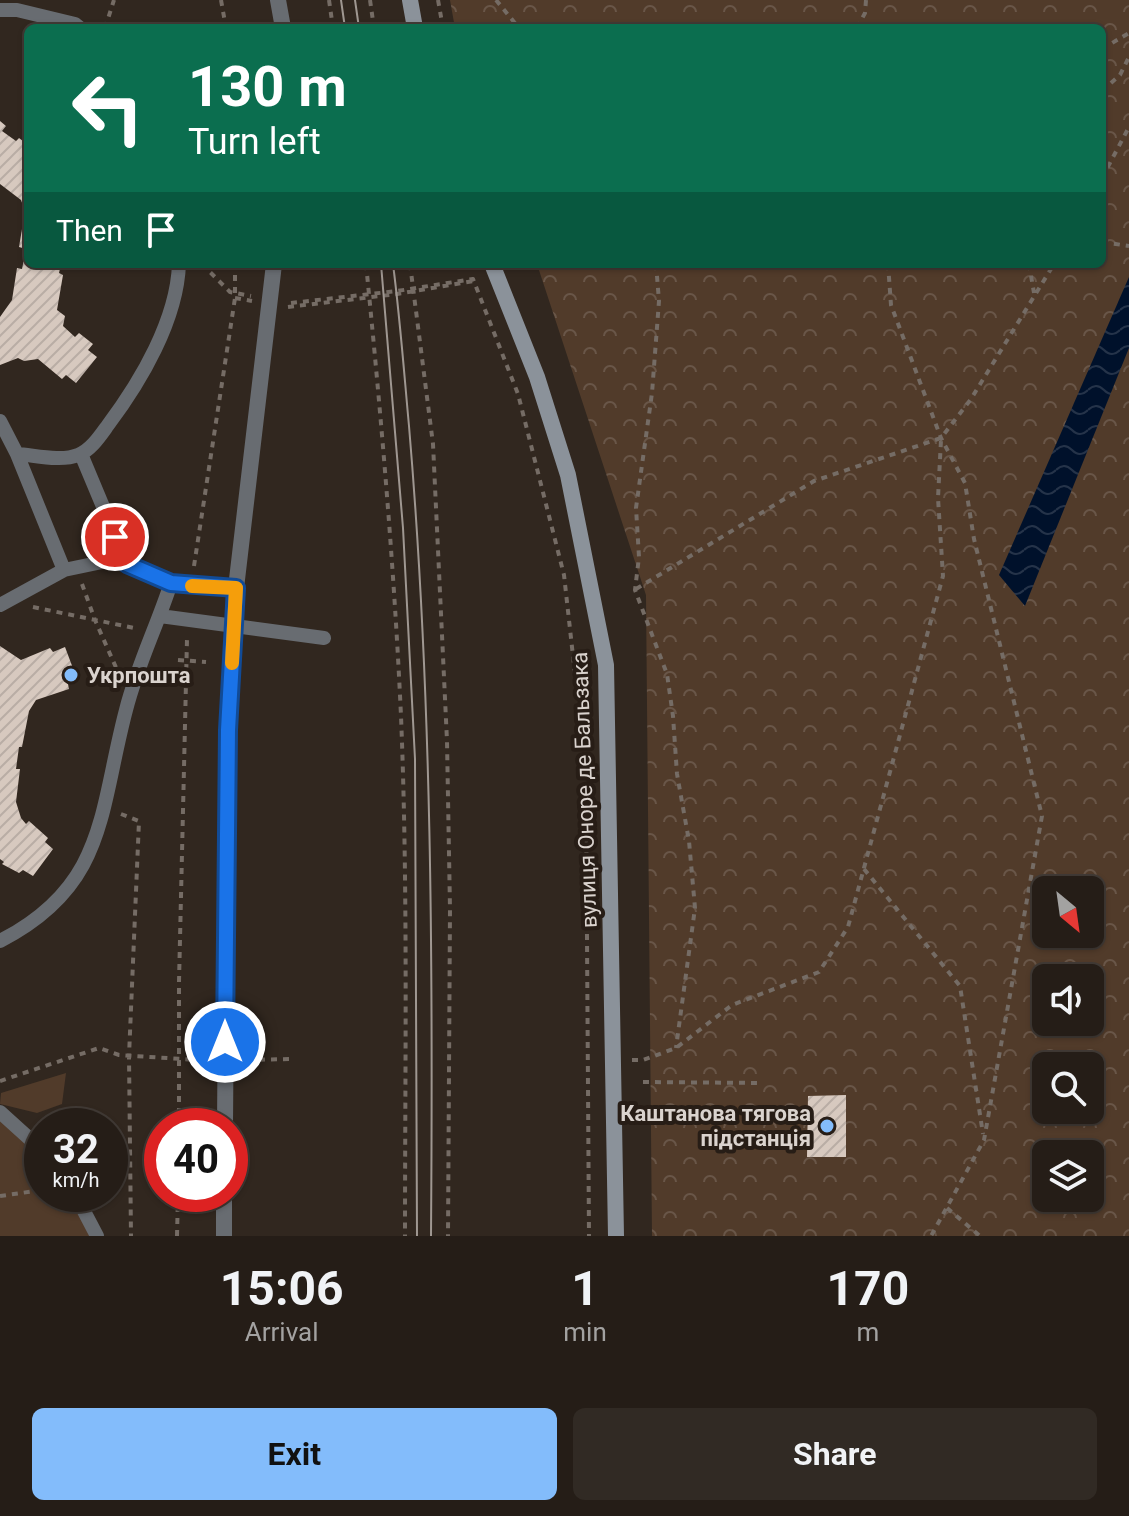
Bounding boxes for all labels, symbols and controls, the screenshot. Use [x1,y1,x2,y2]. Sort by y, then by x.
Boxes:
text: 130 m [188,54,347,120]
icon: left [56,56,160,160]
text: Turn left [188,121,321,163]
icon: arrive [139,208,183,252]
text: Then [56,213,123,248]
pin [81,503,149,571]
icon: arrive [93,515,137,559]
street label: вулиця Оноре де Бальзака [567,651,602,928]
place label: Укрпошта [87,663,191,688]
marker: Укрпошта [62,666,80,684]
north arrow [1032,876,1104,948]
map controls [1032,876,1104,1212]
button: sound [1032,964,1104,1036]
position arrow [183,1000,267,1084]
button: search [1032,1052,1104,1124]
place label: Каштанова тягова пiдстанцiя [620,1101,811,1151]
speed limit sign: 40 [144,1108,248,1212]
marker: Каштанова тягова пiдстанцiя [818,1117,836,1135]
text: 32 [53,1126,99,1173]
button: layers [1032,1140,1104,1212]
text: km/h [53,1168,99,1192]
text: 15:06 [220,1260,343,1317]
text: 1 [571,1260,599,1317]
text: 170 [827,1260,909,1317]
text: Arrival [245,1317,319,1347]
text: min [563,1317,607,1347]
text: m [856,1317,879,1347]
button: Exit [32,1408,557,1500]
button: Share [573,1408,1097,1500]

